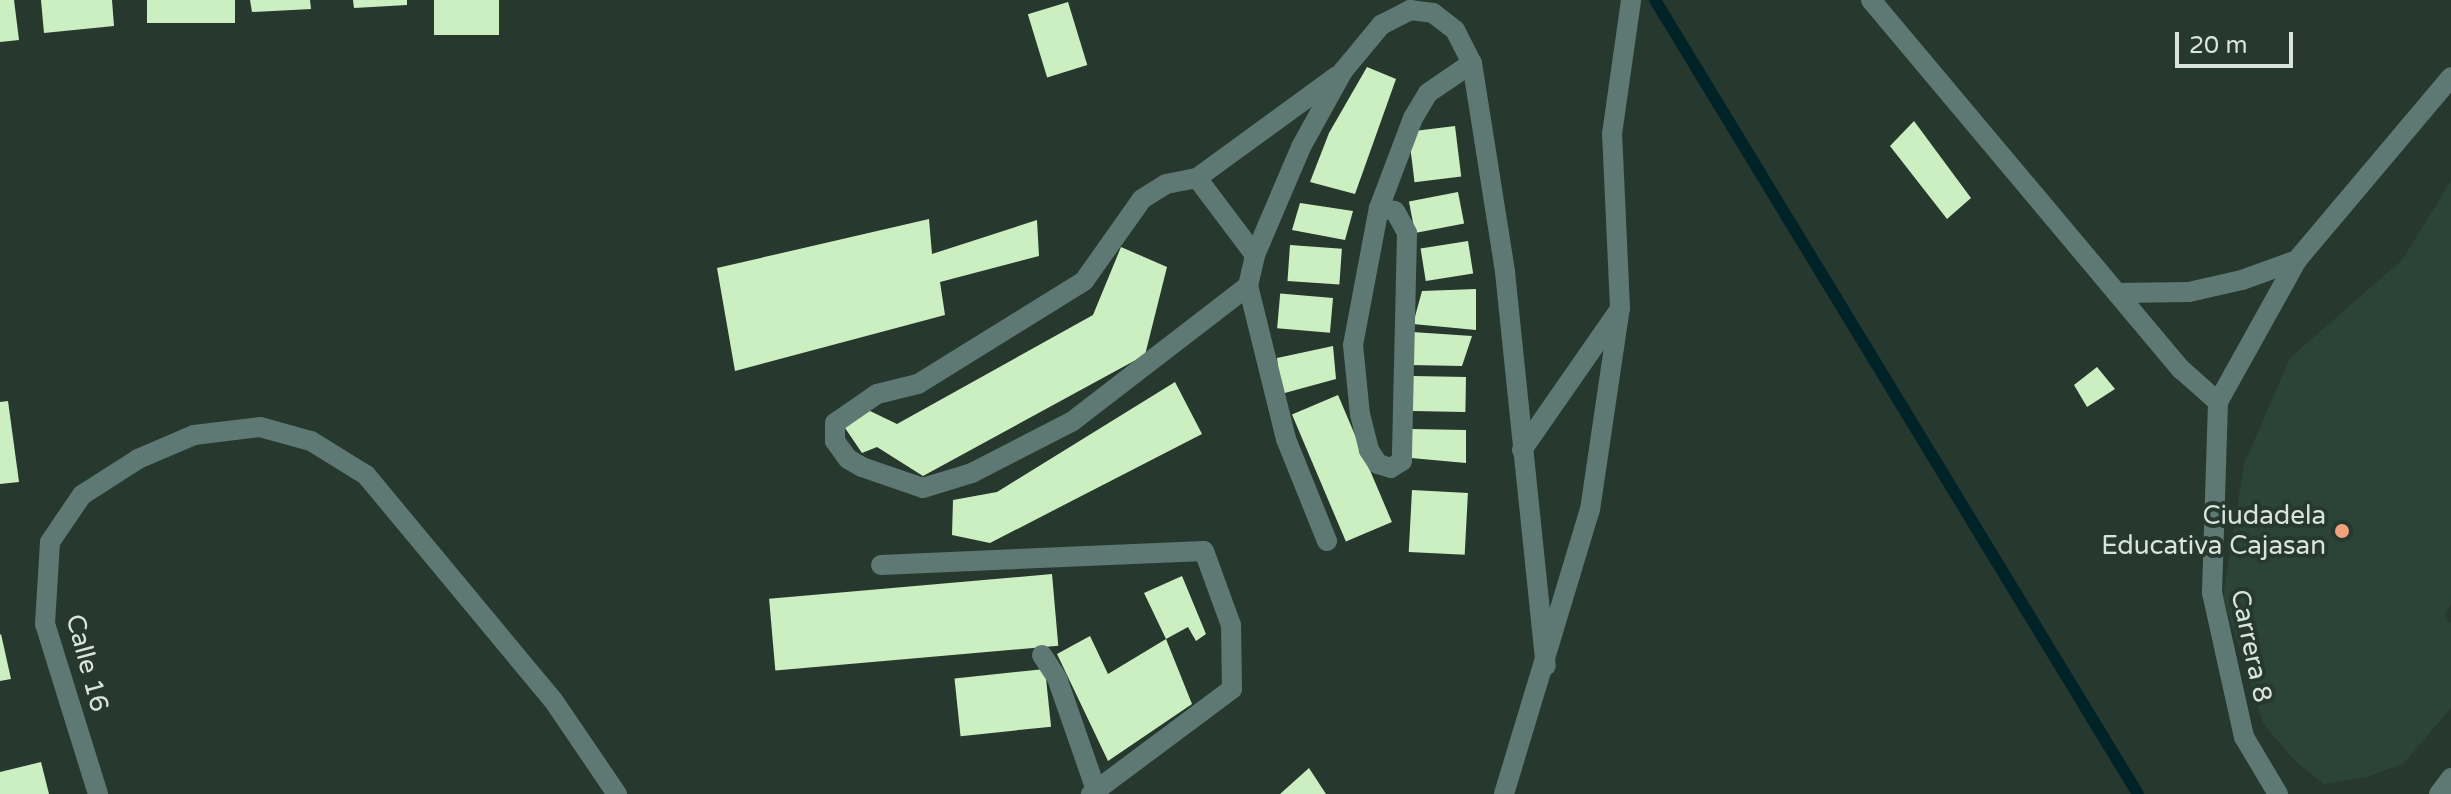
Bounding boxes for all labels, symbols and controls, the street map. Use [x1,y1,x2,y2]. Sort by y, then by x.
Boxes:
scale bar [2179,16,2297,66]
text: 20 m [2189,31,2247,60]
place label: Ciudadela Educativa Cajasan [2101,500,2326,562]
marker: Ciudadela Educativa Cajasan [2333,522,2351,540]
street label: Carrera 8 [2224,587,2278,705]
street label: Calle 16 [59,611,115,715]

